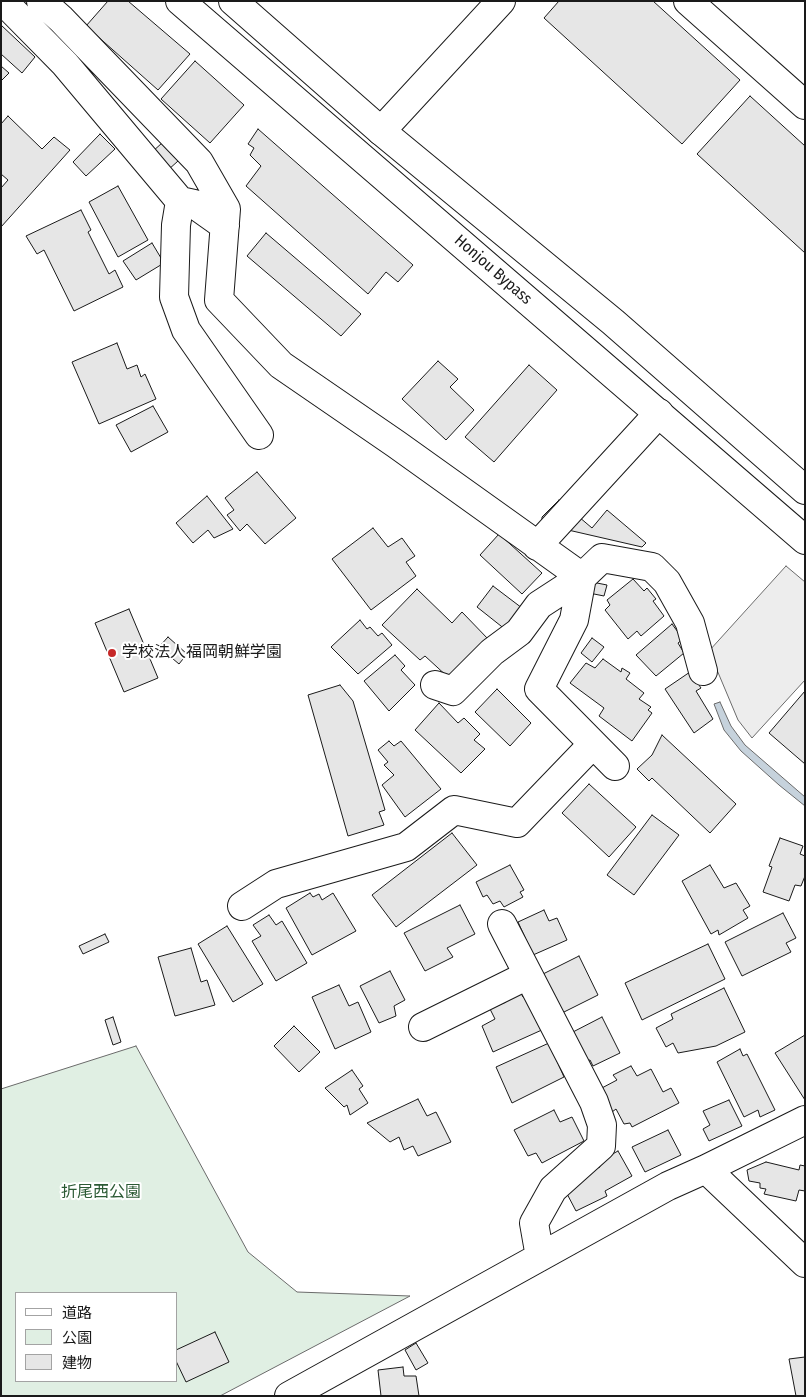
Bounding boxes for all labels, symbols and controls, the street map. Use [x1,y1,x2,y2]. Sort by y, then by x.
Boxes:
street label: Honjou Bypass [450,231,536,309]
place label: 学校法人福岡朝鮮学園 [122,643,282,663]
marker: 学校法人福岡朝鮮学園 [106,647,118,659]
park label: 折尾西公園 [61,1183,141,1203]
legend [15,1292,178,1382]
text: 道路 [62,1304,92,1322]
text: 公園 [62,1329,92,1347]
text: 建物 [62,1354,92,1372]

